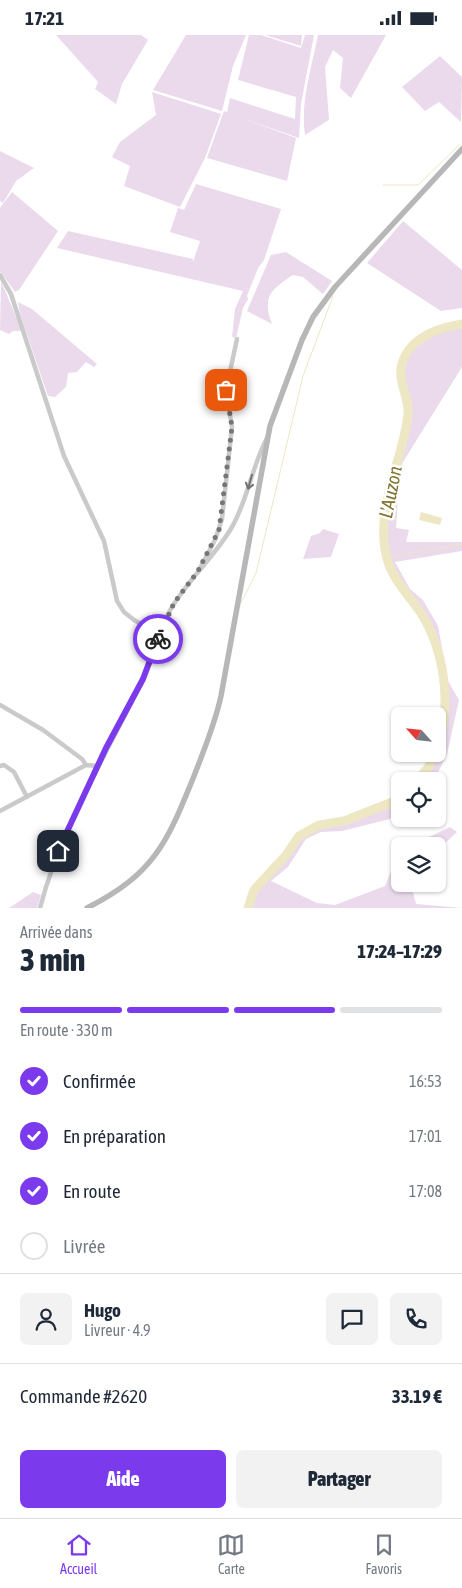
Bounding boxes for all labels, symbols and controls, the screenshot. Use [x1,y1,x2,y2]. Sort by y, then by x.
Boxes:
text: 17:21 [25,7,64,29]
pin [205,369,247,411]
icon: bag [212,376,240,404]
water label: L'Auzon [374,464,406,520]
one-way arrow [245,474,255,490]
courier [133,614,183,664]
icon: bike [144,625,172,653]
north arrow [391,707,446,763]
map controls [391,707,446,892]
button: locate [391,772,446,827]
pin [37,830,79,872]
icon: home [44,837,72,865]
button: layers [391,837,446,892]
text: Arrivée dans [20,923,92,941]
text: 17:24–17:29 [357,940,442,962]
text: 3 min [20,941,85,978]
text: En route · 330 m [20,1021,113,1039]
icon: check [20,1067,48,1095]
text: Confirmée [63,1070,136,1092]
text: 16:53 [409,1072,442,1090]
icon: check [20,1122,48,1150]
text: En préparation [63,1125,166,1147]
text: 17:01 [409,1127,442,1145]
icon: check [20,1177,48,1205]
text: En route [63,1180,121,1202]
text: 17:08 [409,1182,442,1200]
text: Livrée [63,1235,105,1257]
button: person [20,1293,72,1345]
button: chat [326,1293,378,1345]
button: phone [390,1293,442,1345]
text: Hugo [84,1299,121,1321]
text: Livreur · 4.9 [84,1321,151,1339]
text: Commande #2620 [20,1385,147,1407]
text: 33.19 € [392,1385,442,1407]
button: Aide [20,1450,226,1508]
button: Partager [236,1450,442,1508]
tab: Accueil [60,1531,97,1577]
tab: Carte [217,1531,245,1577]
tab: Favoris [366,1531,402,1577]

